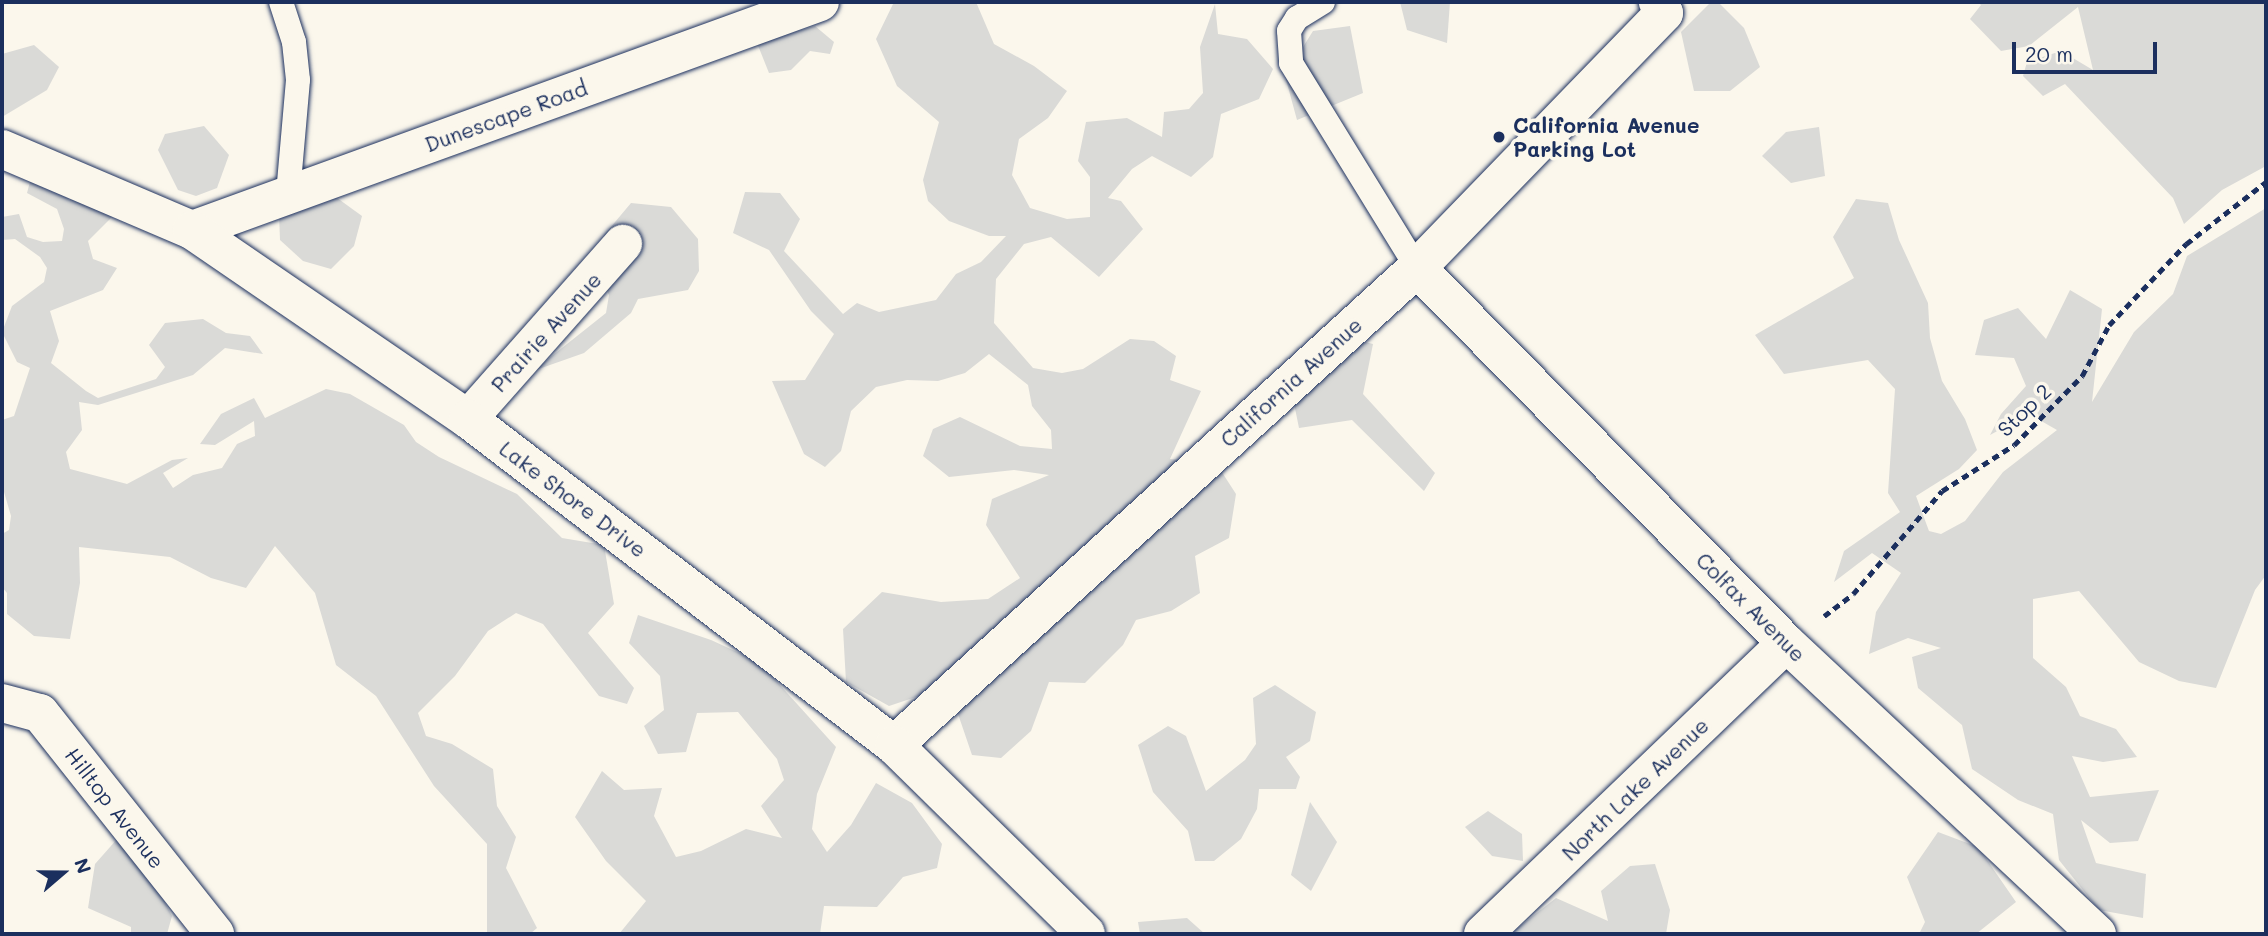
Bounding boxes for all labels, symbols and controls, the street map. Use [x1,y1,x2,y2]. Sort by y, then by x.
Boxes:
scale bar [2016,28,2161,72]
text: 20 m [2025,40,2073,67]
street label: Dunescape Road [421,75,591,157]
place label: California Avenue Parking Lot [1513,112,1700,162]
marker: California Avenue Parking Lot [1491,129,1507,145]
street label: Prairie Avenue [486,267,606,397]
street label: California Avenue [1215,312,1367,452]
street label: Stop 2 [1992,378,2056,442]
street label: Lake Shore Drive [495,436,651,562]
street label: Colfax Avenue [1691,547,1811,667]
street label: North Lake Avenue [1556,713,1714,865]
street label: Hilltop Avenue [60,743,170,873]
north arrow [28,838,98,908]
text: N [69,855,97,877]

